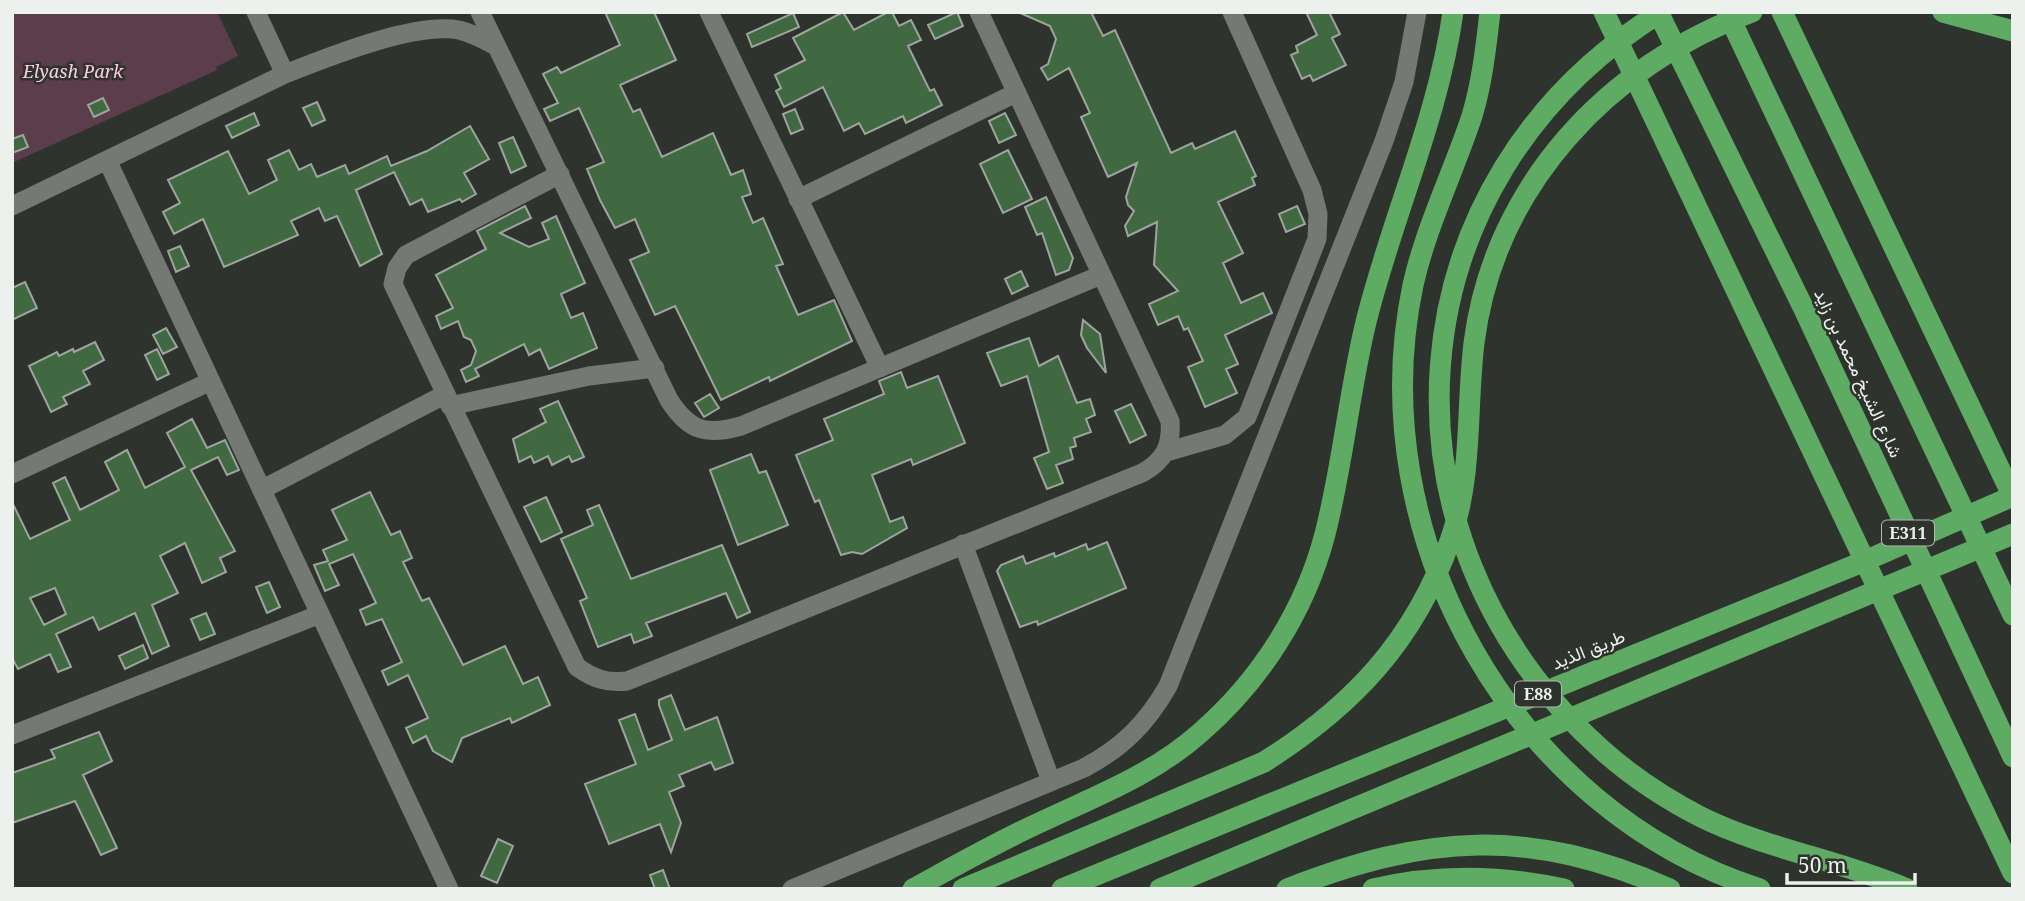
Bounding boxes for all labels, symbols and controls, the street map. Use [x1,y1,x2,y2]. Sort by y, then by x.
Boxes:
park label: Elyash Park [22,59,124,83]
street label: شارع الشيخ محمد بن زايد [1808,285,1909,462]
road number: E311 [1882,520,1934,546]
street label: طريق الذيد [1548,623,1628,675]
road number: E88 [1515,681,1561,706]
scale bar [1787,842,1915,886]
text: 50 m [1798,851,1847,879]

